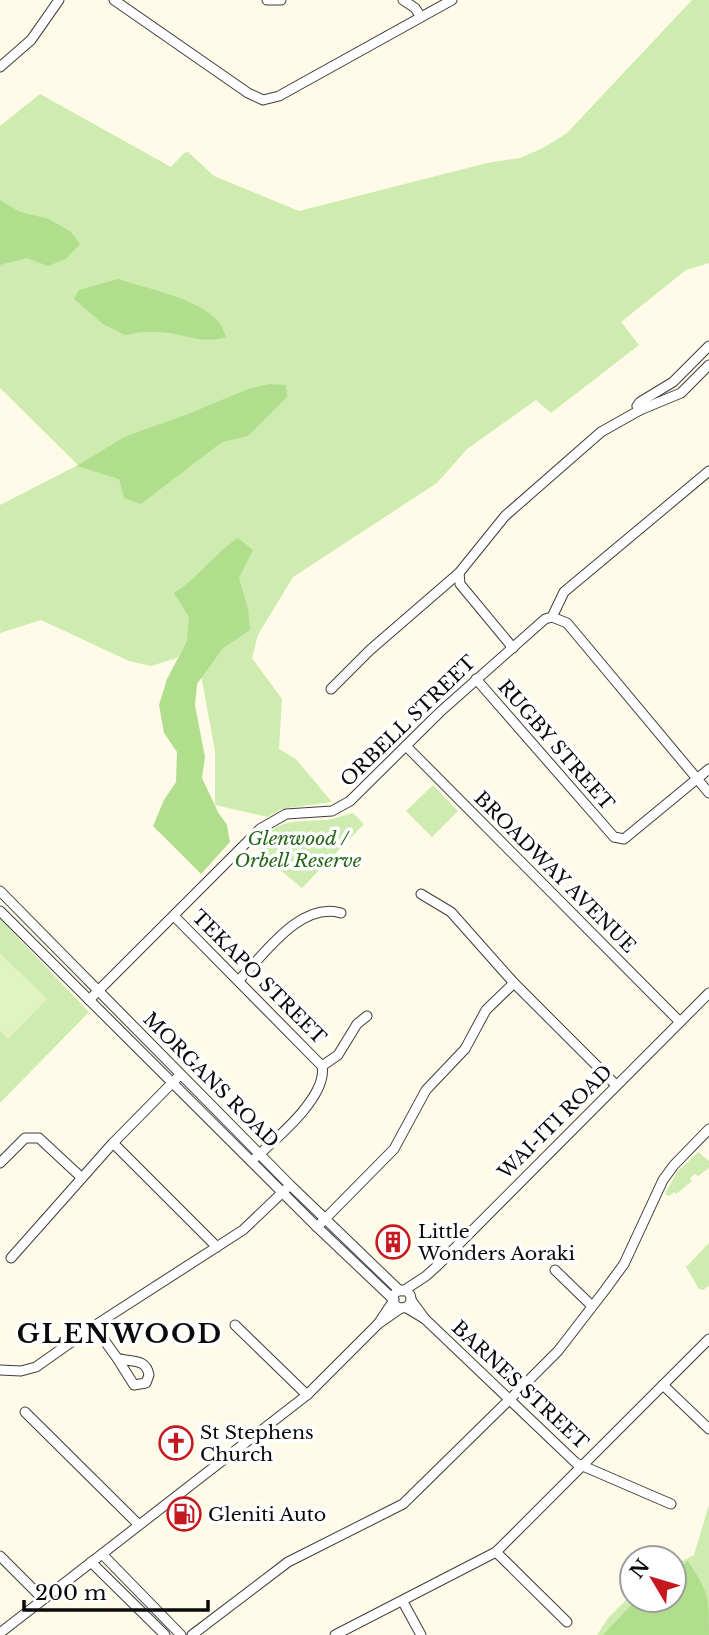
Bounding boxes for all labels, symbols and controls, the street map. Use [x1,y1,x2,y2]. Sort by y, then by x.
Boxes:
street label: ORBELL STREET [336,651,480,791]
street label: RUGBY STREET [493,675,619,815]
street label: BROADWAY AVENUE [470,787,640,957]
park label: Glenwood / Orbell Reserve [235,827,362,872]
street label: TEKAPO STREET [187,905,331,1049]
street label: MORGANS ROAD [138,1007,284,1153]
street label: WAI-ITI ROAD [492,1060,617,1185]
place label: Little Wonders Aoraki [417,1220,576,1265]
building icon: Little Wonders Aoraki [374,1223,412,1261]
street label: BARNES STREET [447,1316,593,1454]
district label: GLENWOOD [17,1318,223,1350]
place label: St Stephens Church [200,1421,314,1466]
church icon: St Stephens Church [157,1424,195,1462]
fuel station icon: Gleniti Auto [165,1495,203,1533]
place label: Gleniti Auto [208,1503,326,1526]
north arrow [618,1544,688,1614]
text: N [625,1555,655,1583]
scale bar [24,1568,208,1612]
text: 200 m [35,1580,107,1606]

